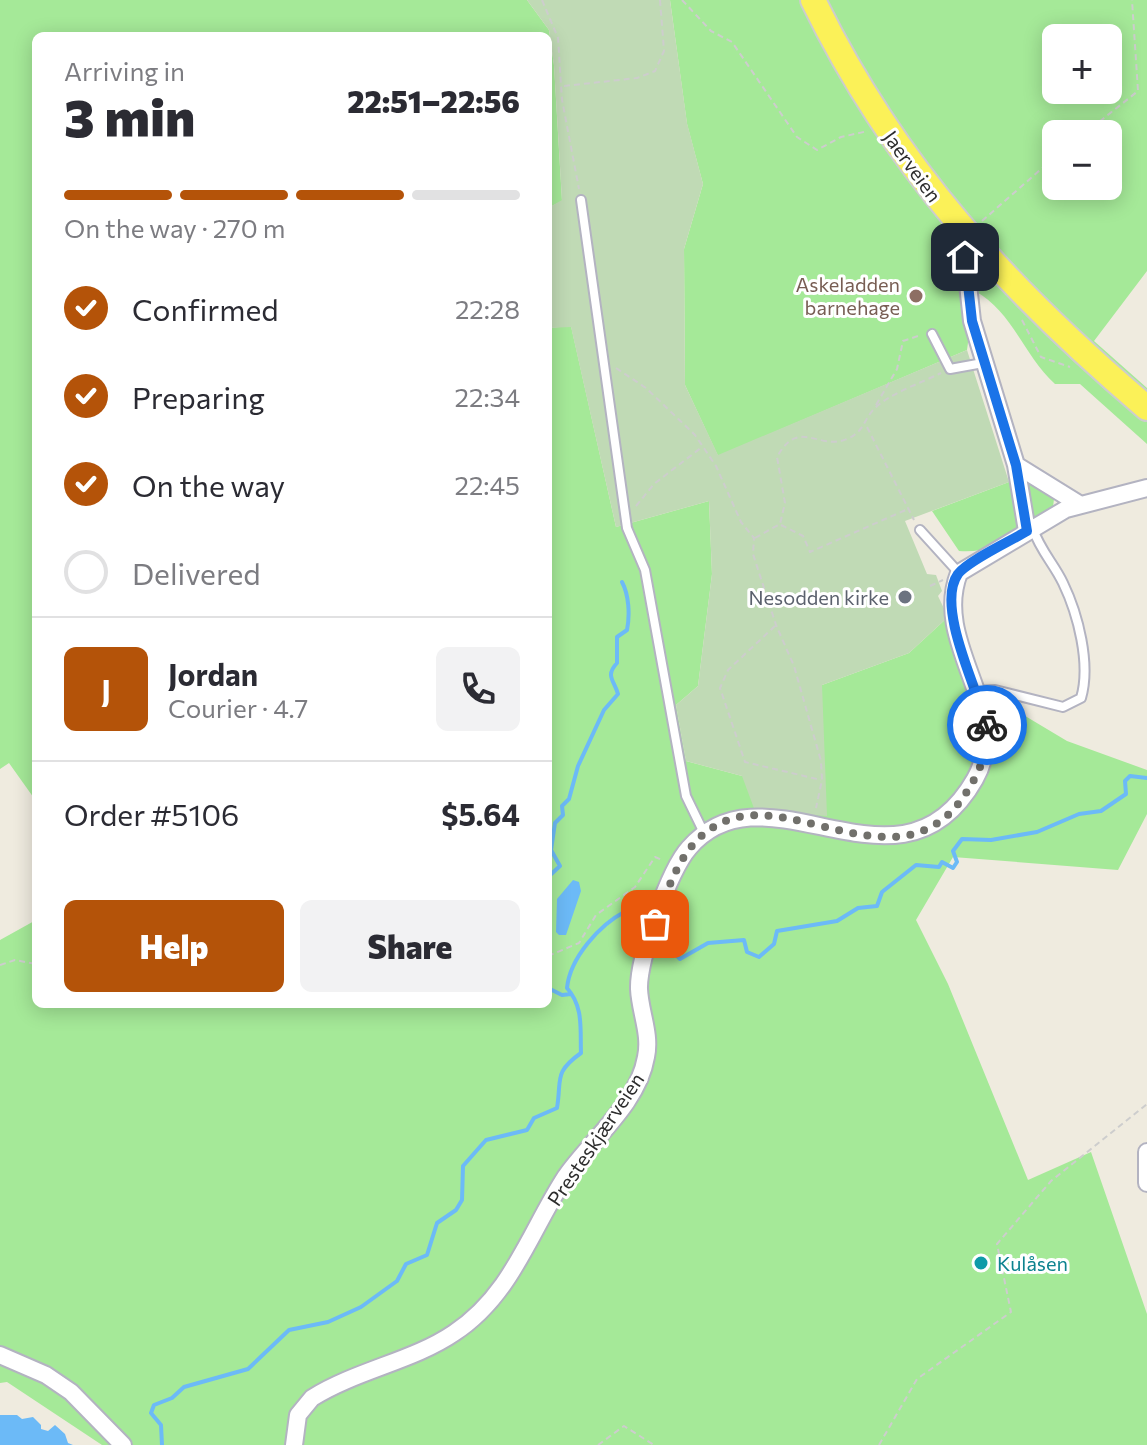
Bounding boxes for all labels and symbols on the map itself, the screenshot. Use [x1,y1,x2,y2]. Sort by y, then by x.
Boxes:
street label: Jaerveien [879,126,947,206]
pin [931,223,999,291]
place label: Askeladden barnehage [796,272,900,319]
marker: Askeladden barnehage [907,287,925,305]
place label: Nesodden kirke [748,585,889,609]
marker: Nesodden kirke [896,588,914,606]
courier [947,685,1027,765]
pin [621,890,689,958]
street label: Presteskjærveien [542,1068,648,1210]
place label: Kulåsen [997,1251,1068,1275]
marker: Kulåsen [972,1254,990,1272]

